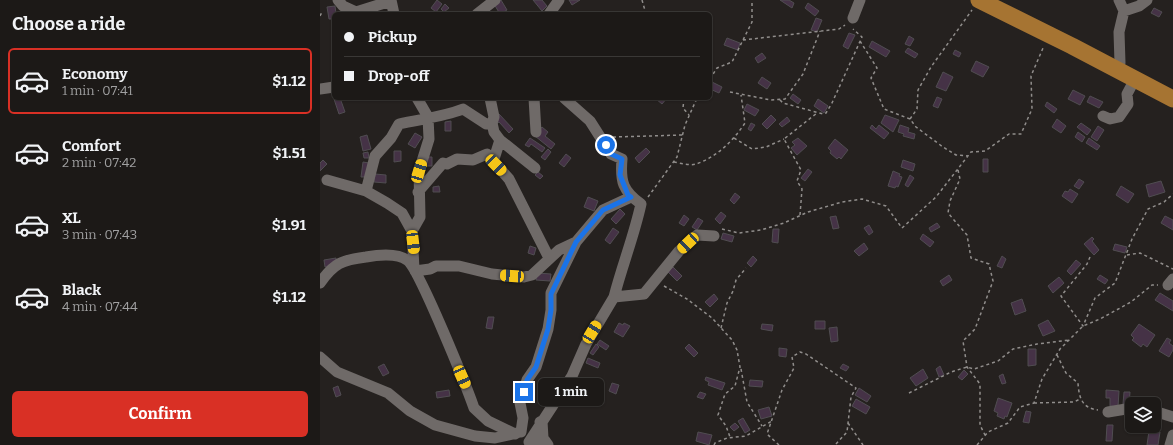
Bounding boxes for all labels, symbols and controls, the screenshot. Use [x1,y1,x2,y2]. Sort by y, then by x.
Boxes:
text: Choose a ride [12,13,125,35]
text: Pickup [368,28,417,46]
icon: car [14,63,50,99]
text: Economy [62,65,128,83]
text: Drop-off [368,67,429,85]
text: $1.12 [272,72,306,90]
text: 1 min · 07:41 [62,83,133,98]
icon: car [14,135,50,171]
route start [597,136,615,154]
text: Comfort [62,137,121,155]
text: $1.51 [272,144,306,162]
car [483,152,509,178]
text: 2 min · 07:42 [62,155,136,170]
car [410,158,428,184]
icon: car [14,207,50,243]
text: XL [62,209,81,227]
text: $1.91 [272,216,306,234]
text: 3 min · 07:43 [62,227,137,242]
car [406,229,420,255]
car [675,230,701,256]
car [500,269,524,283]
icon: car [14,279,50,315]
text: Black [62,281,101,299]
text: $1.12 [272,288,306,306]
text: 4 min · 07:44 [62,299,138,314]
car [581,319,603,345]
car [452,364,472,390]
callout: 1 min [538,378,604,406]
route end [515,383,533,401]
text: 1 min [555,384,587,399]
button: Confirm [12,391,308,437]
map controls [1125,397,1161,433]
button: layers [1125,397,1161,433]

